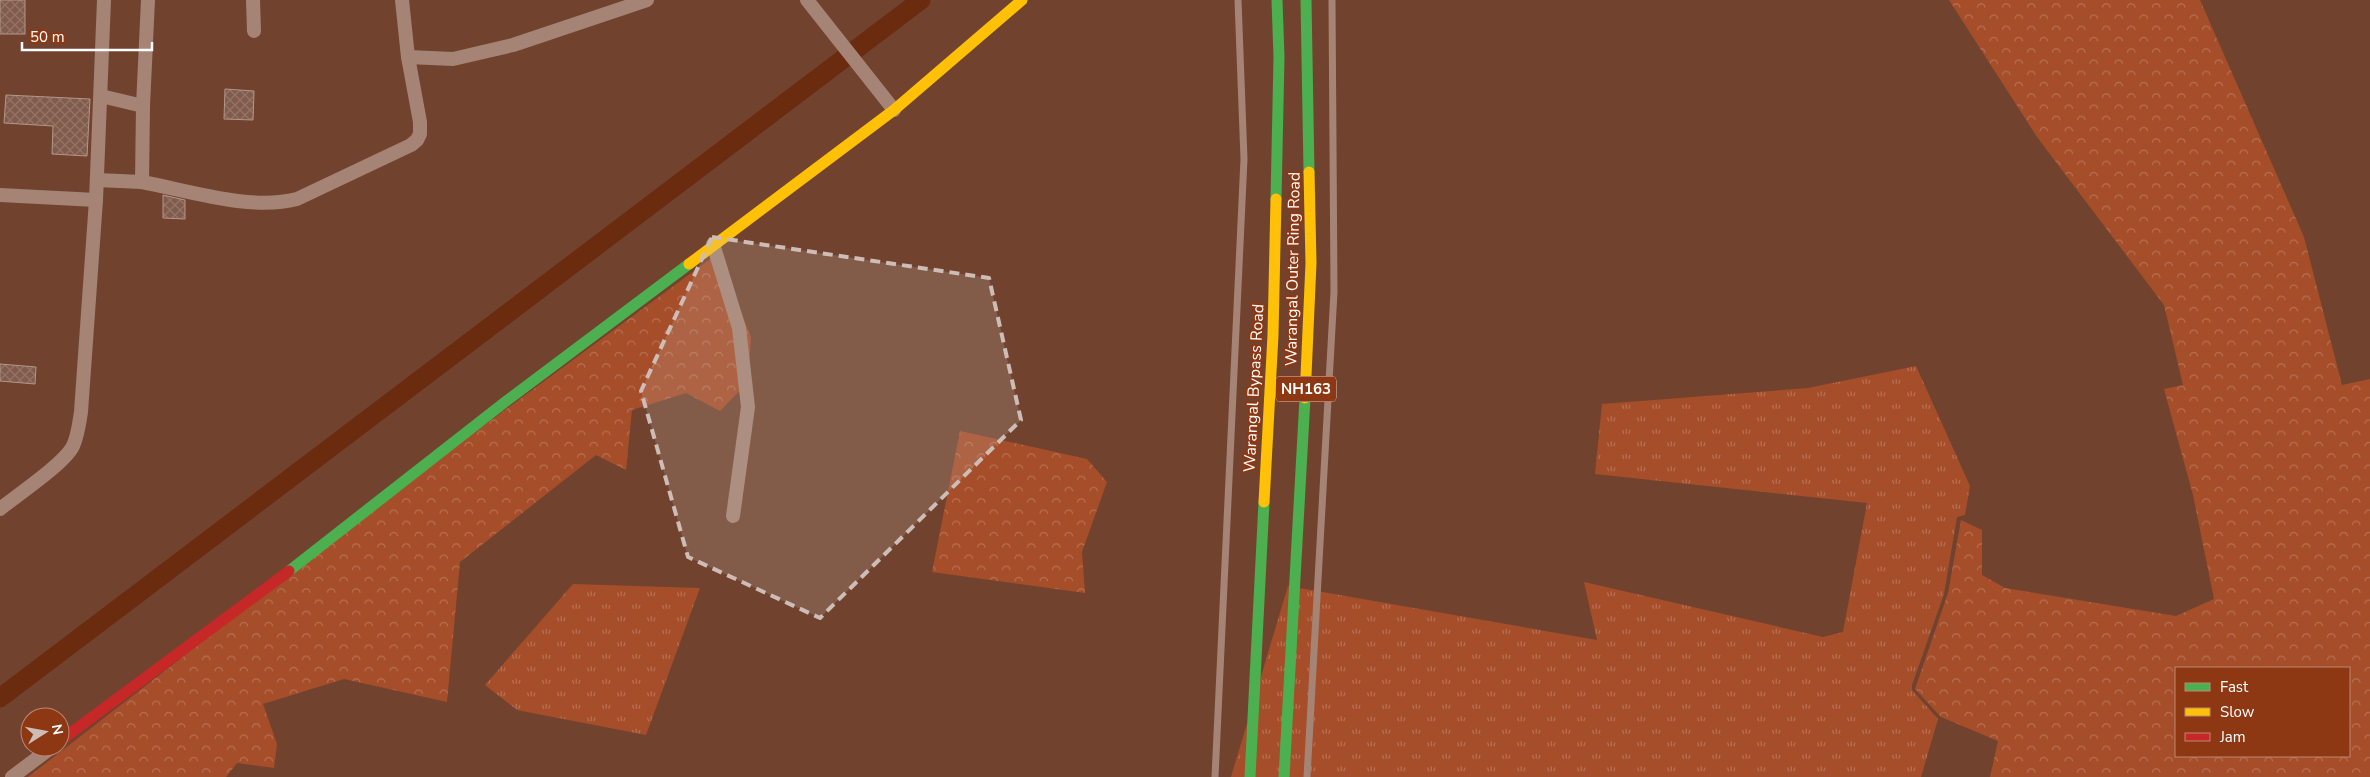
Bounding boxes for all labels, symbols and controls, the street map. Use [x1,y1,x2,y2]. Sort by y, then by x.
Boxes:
scale bar [22,20,152,52]
text: 50 m [30,27,65,47]
street label: Warangal Outer Ring Road [1280,172,1306,366]
street label: Warangal Bypass Road [1239,303,1269,473]
road number: NH163 [1276,376,1336,402]
legend [2175,667,2350,757]
text: Fast [2220,677,2249,697]
text: Slow [2220,702,2255,722]
north arrow [20,707,70,757]
text: N [47,723,68,737]
text: Jam [2219,727,2246,747]

